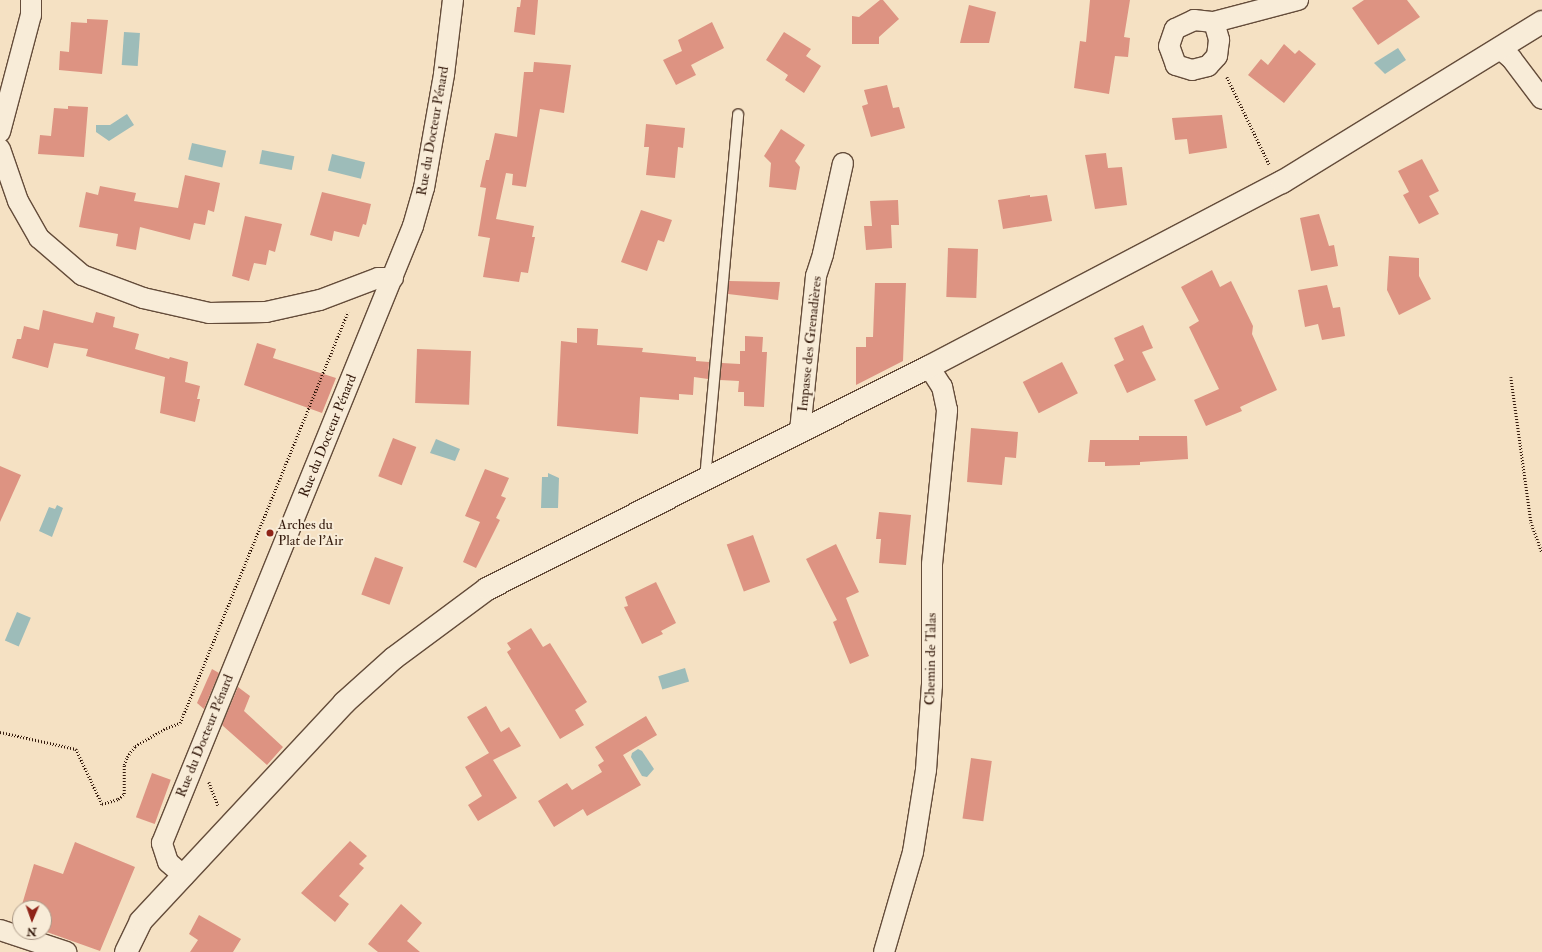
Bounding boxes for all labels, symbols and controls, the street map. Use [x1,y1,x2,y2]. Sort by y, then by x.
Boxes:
street label: Rue du Docteur Pénard [413,65,453,197]
street label: Impasse des Grenadières [795,275,825,413]
street label: Rue du Docteur Pénard [296,372,360,500]
place label: Arches du Plat de l'Air [278,517,343,550]
marker: Arches du Plat de l'Air [265,528,275,538]
street label: Chemin de Talas [922,613,940,705]
street label: Rue du Docteur Pénard [173,672,237,800]
north arrow [12,900,52,940]
text: N [26,925,37,938]

